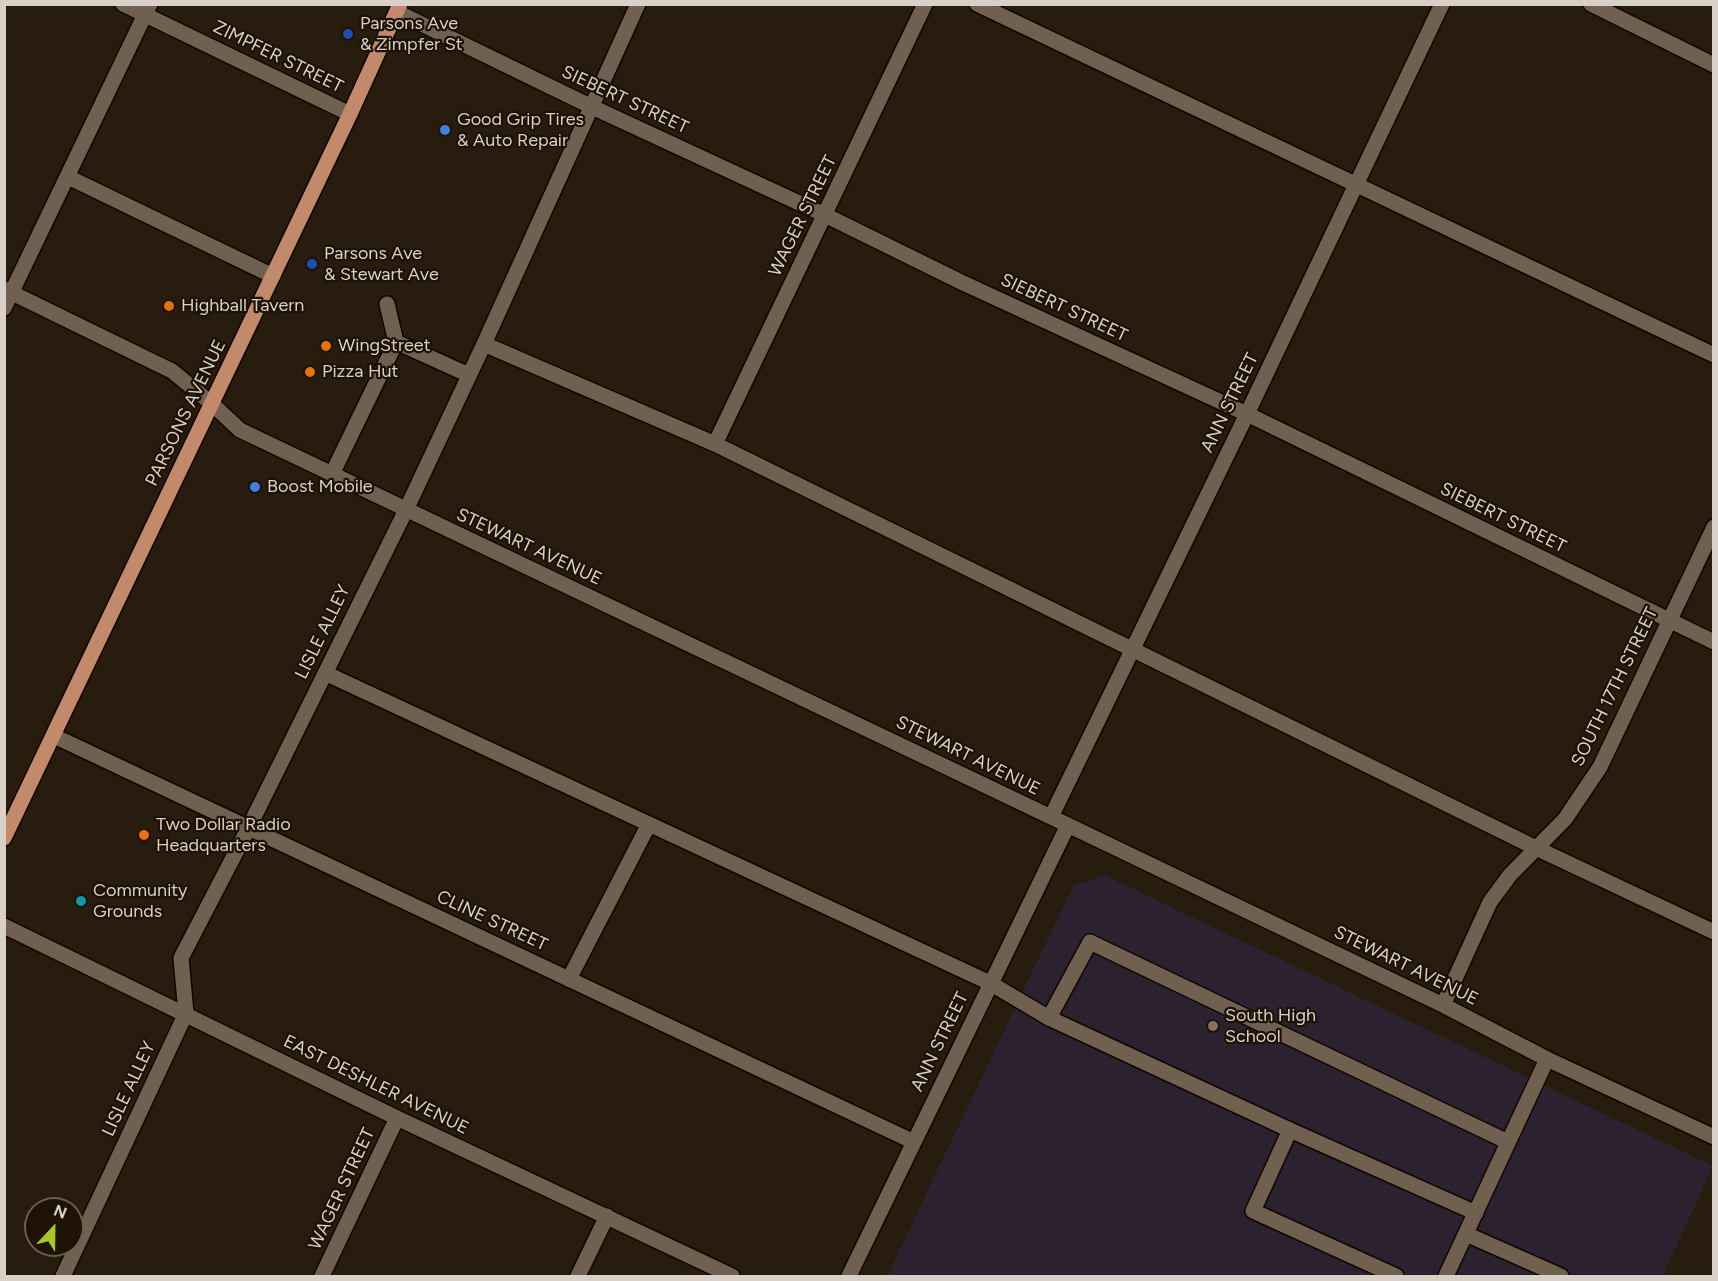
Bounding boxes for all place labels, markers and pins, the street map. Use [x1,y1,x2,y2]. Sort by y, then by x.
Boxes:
place label: Parsons Ave & Zimpfer St [360,13,463,56]
marker: Parsons Ave & Zimpfer St [341,27,355,41]
place label: Good Grip Tires & Auto Repair [457,109,584,152]
marker: Good Grip Tires & Auto Repair [438,123,452,137]
place label: Parsons Ave & Stewart Ave [324,243,439,286]
marker: Parsons Ave & Stewart Ave [305,257,319,271]
place label: Highball Tavern [181,295,304,317]
marker: Highball Tavern [162,299,176,313]
place label: WingStreet [338,335,430,357]
marker: WingStreet [319,339,333,353]
place label: Pizza Hut [322,361,398,383]
marker: Pizza Hut [303,365,317,379]
place label: Boost Mobile [267,476,373,498]
marker: Boost Mobile [248,480,262,494]
place label: Two Dollar Radio Headquarters [156,814,291,856]
marker: Two Dollar Radio Headquarters [137,828,151,842]
place label: Community Grounds [93,880,188,922]
marker: Community Grounds [74,894,88,908]
place label: South High School [1225,1005,1316,1048]
marker: South High School [1206,1019,1220,1033]

